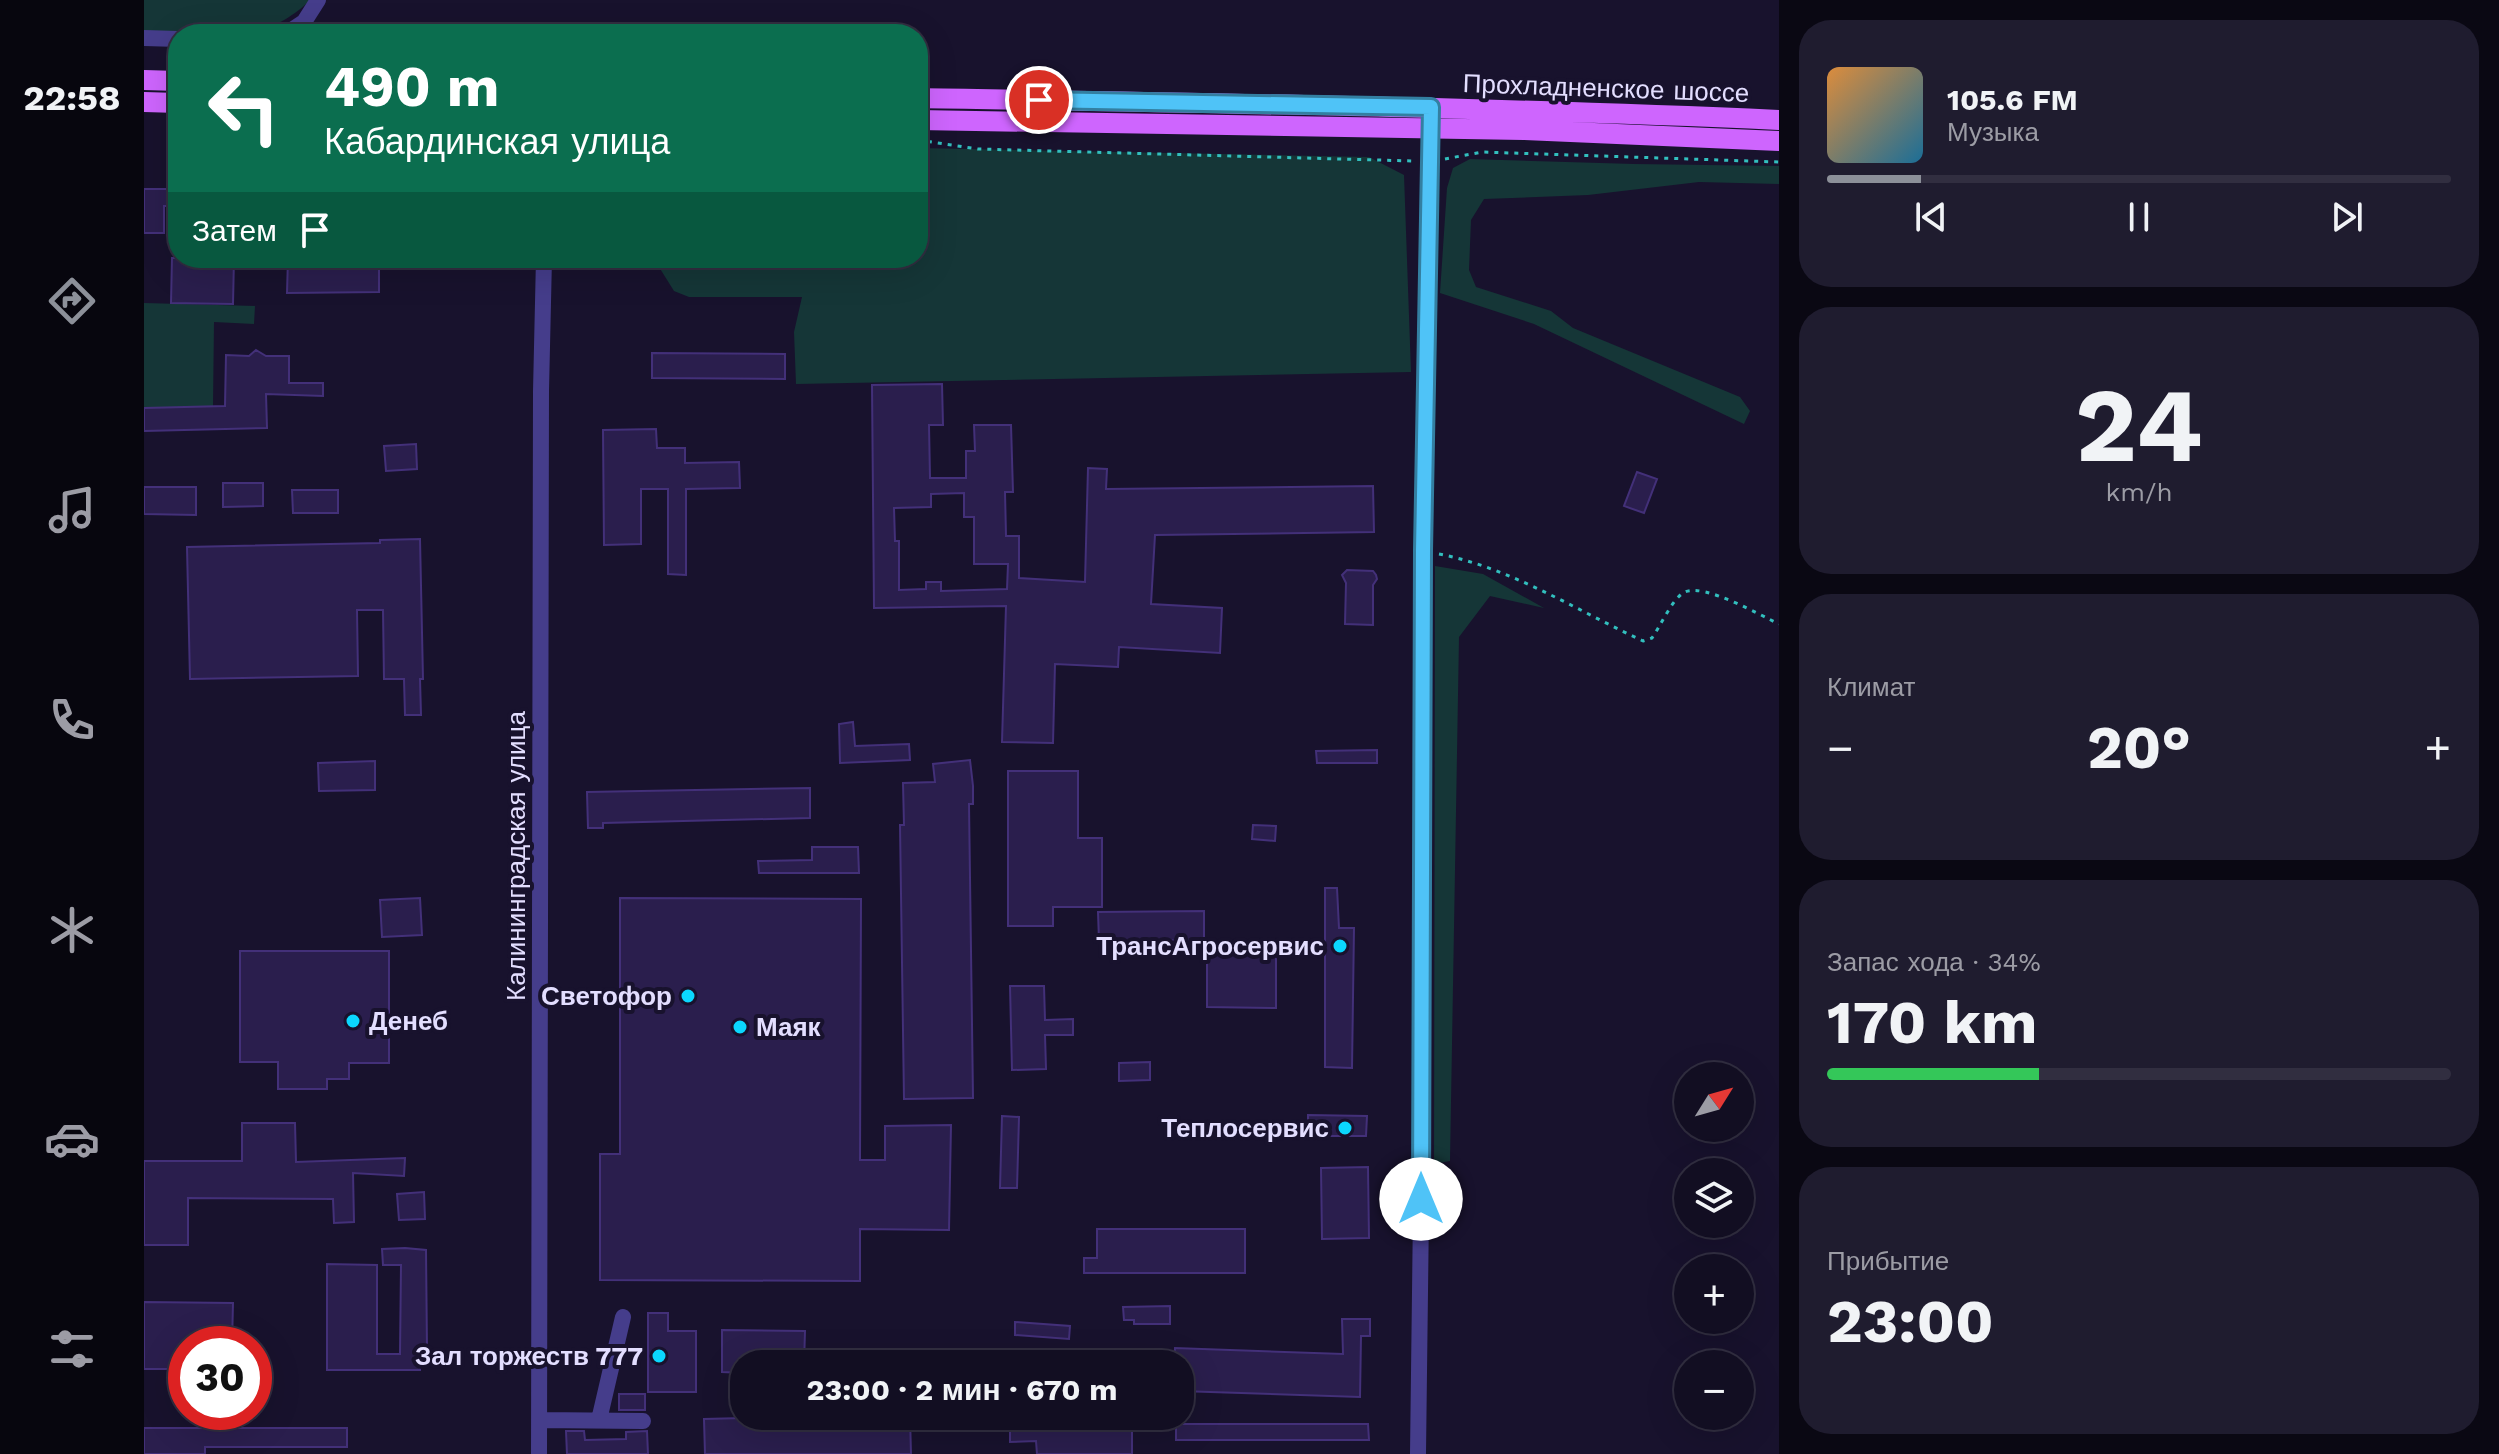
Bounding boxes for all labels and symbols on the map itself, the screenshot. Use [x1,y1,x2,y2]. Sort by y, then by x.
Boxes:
pin [1005,66,1073,134]
street label: Прохладненское шоссе [1462,68,1750,108]
street label: Калининградская улица [501,710,531,1001]
place label: ТрансАгросервис [1096,931,1324,961]
marker: ТрансАгросервис [1331,937,1349,955]
place label: Светофор [541,981,672,1011]
marker: Светофор [679,987,697,1005]
place label: Денеб [369,1006,448,1036]
marker: Денеб [344,1012,362,1030]
place label: Маяк [756,1012,822,1042]
marker: Маяк [731,1018,749,1036]
north arrow [1674,1062,1754,1142]
place label: Теплосервис [1161,1113,1329,1143]
marker: Теплосервис [1336,1119,1354,1137]
position arrow [1379,1157,1463,1241]
speed limit sign: 30 [168,1326,272,1430]
place label: Зал торжеств 777 [415,1341,643,1371]
marker: Зал торжеств 777 [650,1347,668,1365]

